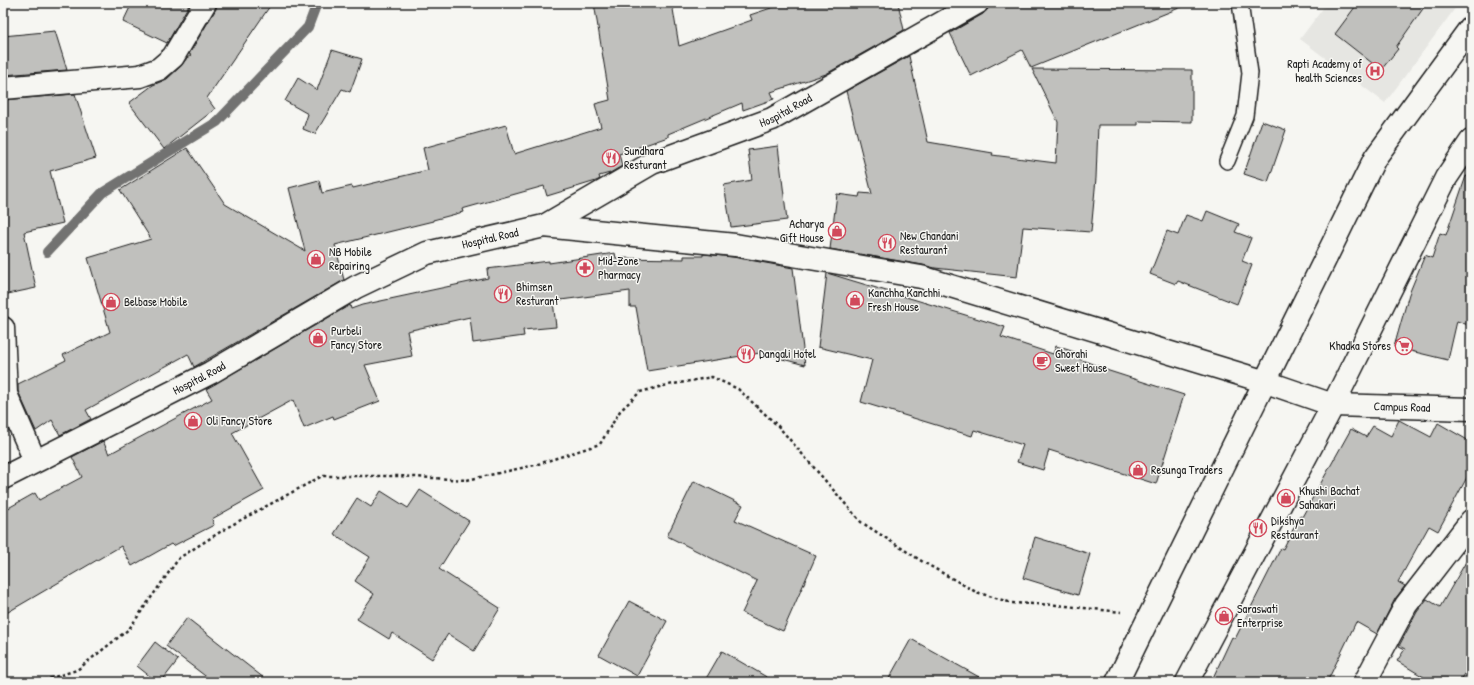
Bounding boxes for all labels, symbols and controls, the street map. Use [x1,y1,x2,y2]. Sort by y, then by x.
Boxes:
place label: Rapti Academy of health Sciences [1287,55,1363,86]
hospital icon: Rapti Academy of health Sciences [1365,61,1385,81]
street label: Hospital Road [757,89,815,131]
place label: Sundhara Resturant [624,142,668,173]
restaurant icon: Sundhara Resturant [601,148,621,168]
place label: Acharya Gift House [780,215,824,246]
shop icon: Acharya Gift House [827,221,847,241]
street label: Hospital Road [460,223,520,253]
place label: New Chandani Restaurant [900,227,959,258]
restaurant icon: New Chandani Restaurant [877,233,897,253]
place label: NB Mobile Repairing [329,243,372,274]
shop icon: NB Mobile Repairing [306,249,326,269]
place label: Mid-Zone Pharmacy [598,252,641,283]
pharmacy icon: Mid-Zone Pharmacy [575,258,595,278]
place label: Bhimsen Resturant [516,278,560,309]
restaurant icon: Bhimsen Resturant [493,284,513,304]
place label: Kanchha Kanchhi Fresh House [867,284,940,315]
shop icon: Kanchha Kanchhi Fresh House [845,290,865,310]
shop icon: Belbase Mobile [101,292,121,312]
place label: Belbase Mobile [124,293,188,310]
place label: Purbeli Fancy Store [330,322,382,353]
shop icon: Purbeli Fancy Store [308,328,328,348]
supermarket icon: Khadka Stores [1394,336,1414,356]
place label: Khadka Stores [1329,337,1391,354]
restaurant icon: Dangali Hotel [736,344,756,364]
place label: Dangali Hotel [759,345,817,362]
place label: Ghorahi Sweet House [1055,345,1107,376]
cafe icon: Ghorahi Sweet House [1032,351,1052,371]
street label: Hospital Road [170,357,229,399]
street label: Campus Road [1373,397,1431,416]
shop icon: Oli Fancy Store [183,411,203,431]
place label: Oli Fancy Store [206,412,273,429]
shop icon: Resunga Traders [1128,460,1148,480]
place label: Resunga Traders [1151,461,1223,478]
place label: Khushi Bachat Sahakari [1299,482,1360,513]
shop icon: Khushi Bachat Sahakari [1276,488,1296,508]
place label: Dikshya Restaurant [1271,512,1319,543]
restaurant icon: Dikshya Restaurant [1248,518,1268,538]
place label: Saraswati Enterprise [1237,600,1283,631]
shop icon: Saraswati Enterprise [1214,606,1234,626]

